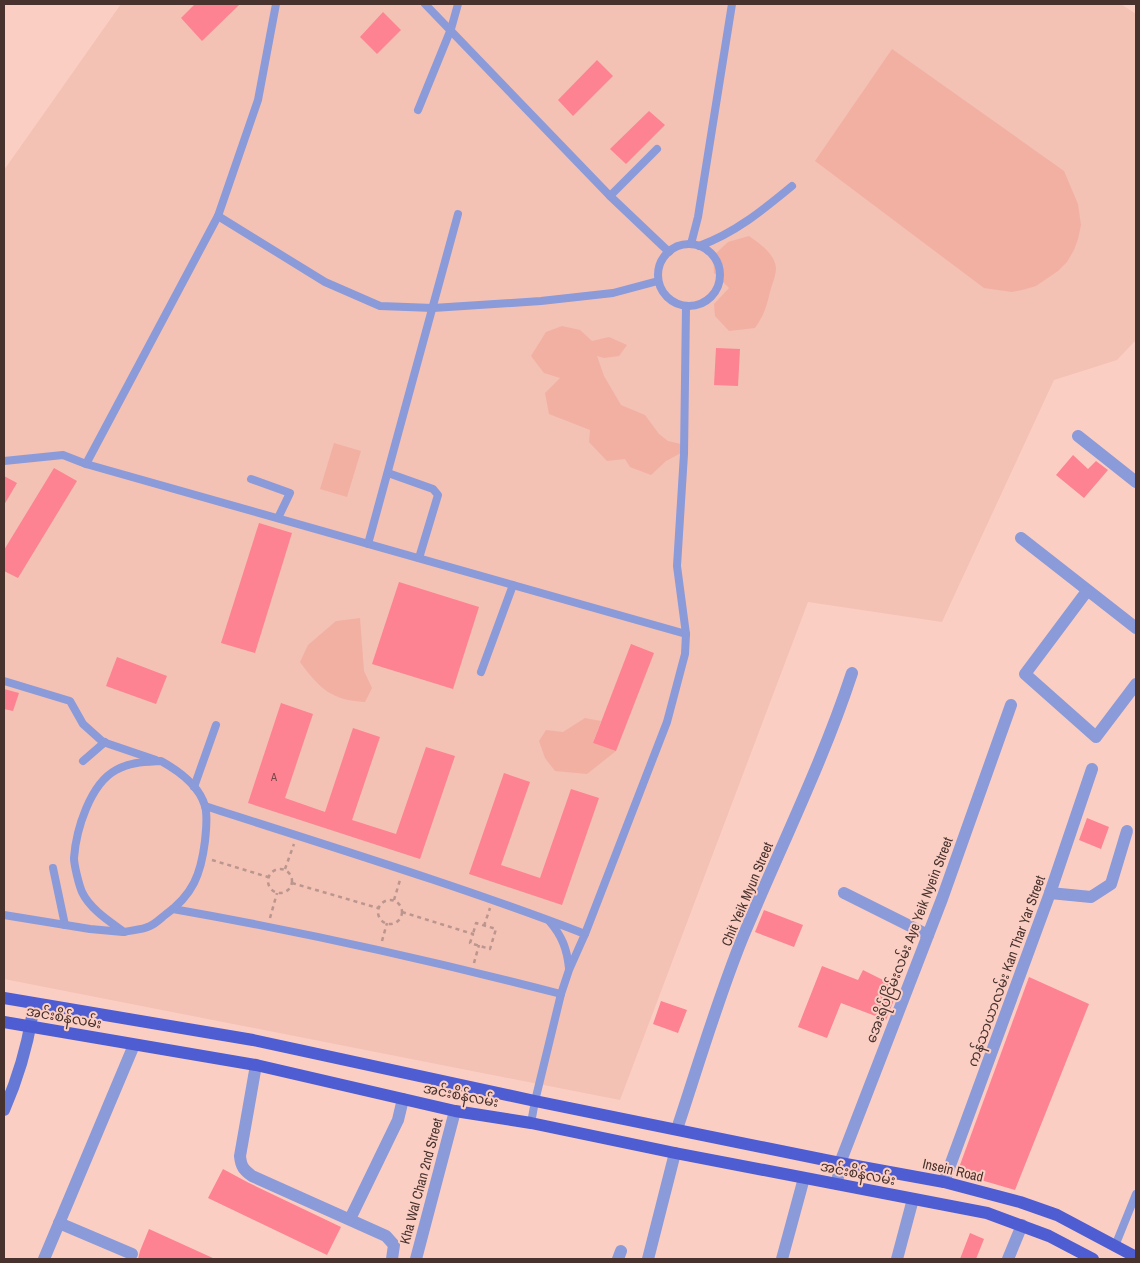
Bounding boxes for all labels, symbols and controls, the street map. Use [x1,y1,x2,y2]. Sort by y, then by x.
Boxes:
house number: A [270,770,278,784]
street label: အေးရိပ်ငြိမ်းလမ်း Aye Yeik Nyein Street [860,834,959,1047]
street label: Chit Yeik Myun Street [717,839,777,949]
street label: ကန်သာယာလမ်း Kan Thar Yar Street [962,873,1052,1070]
street label: အင်းစိန်လမ်း [24,1001,103,1035]
street label: အင်းစိန်လမ်း [421,1078,500,1114]
street label: Kha Wal Chan 2nd Street [396,1116,446,1246]
street label: Insein Road [921,1154,985,1186]
street label: အင်းစိန်လမ်း [818,1156,897,1192]

